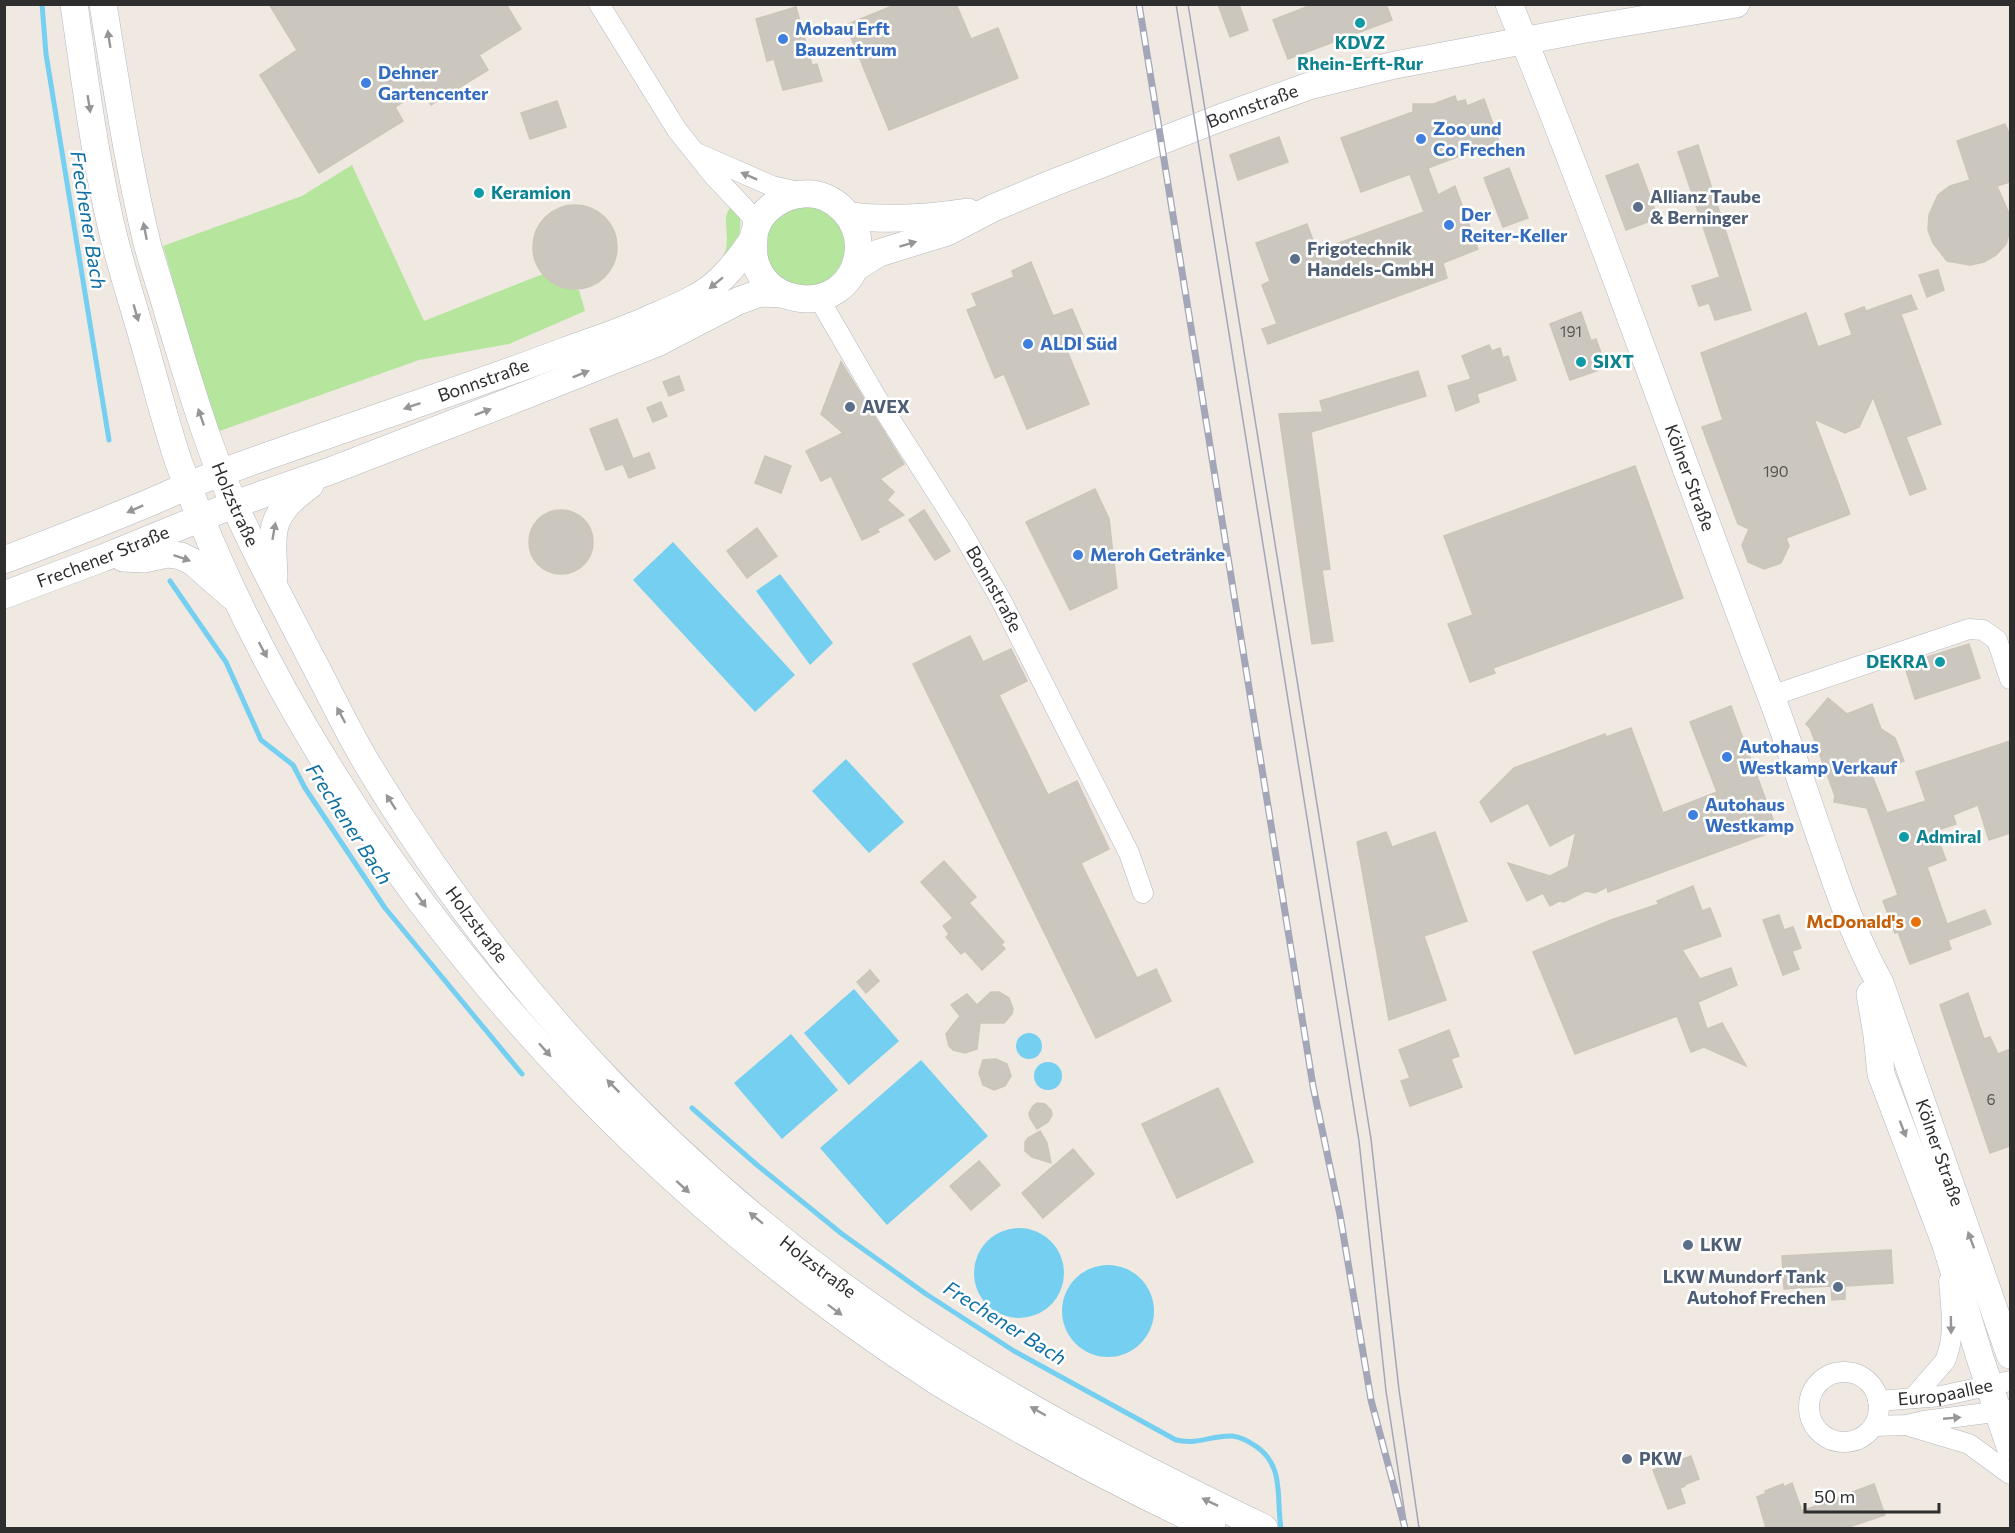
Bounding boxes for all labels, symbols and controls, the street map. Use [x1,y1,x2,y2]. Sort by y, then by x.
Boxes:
marker: KDVZ Rhein-Erft-Rur [1353,16,1367,30]
place label: Mobau Erft Bauzentrum [795,17,897,60]
one-way arrow [104,29,113,48]
place label: KDVZ Rhein-Erft-Rur [1297,31,1424,74]
marker: Mobau Erft Bauzentrum [776,32,790,46]
place label: Dehner Gartencenter [378,61,489,104]
marker: Dehner Gartencenter [359,76,373,90]
street label: Bonnstraße [1203,79,1301,132]
one-way arrow [84,95,93,114]
place label: Zoo und Co Frechen [1433,117,1525,160]
marker: Zoo und Co Frechen [1414,132,1428,146]
water label: Frechener Bach [66,149,112,291]
one-way arrow [739,171,757,181]
place label: Keramion [491,181,571,203]
place label: Allianz Taube & Berninger [1650,185,1761,228]
marker: Keramion [472,186,486,200]
marker: Allianz Taube & Berninger [1631,200,1645,214]
place label: Der Reiter-Keller [1461,203,1568,246]
marker: Der Reiter-Keller [1442,218,1456,232]
one-way arrow [140,221,149,240]
place label: Frigotechnik Handels-GmbH [1307,237,1434,280]
one-way arrow [899,239,917,248]
marker: Frigotechnik Handels-GmbH [1288,252,1302,266]
one-way arrow [708,276,724,289]
one-way arrow [132,304,141,322]
house number: 191 [1560,322,1582,340]
place label: ALDI Süd [1040,332,1117,354]
marker: ALDI Süd [1021,337,1035,351]
place label: SIXT [1593,350,1634,372]
street label: Bonnstraße [434,353,532,406]
marker: SIXT [1574,355,1588,369]
one-way arrow [572,368,590,378]
place label: AVEX [862,395,910,417]
marker: AVEX [843,400,857,414]
one-way arrow [403,402,421,411]
one-way arrow [474,407,492,416]
one-way arrow [195,408,205,426]
street label: Kölner Straße [1661,421,1720,534]
street label: Holzstraße [207,459,264,550]
house number: 190 [1763,462,1789,480]
one-way arrow [125,504,143,514]
street label: Frechener Straße [33,520,172,592]
one-way arrow [270,521,279,540]
street label: Bonnstraße [962,542,1027,636]
place label: Meroh Getränke [1090,543,1225,565]
marker: Meroh Getränke [1071,548,1085,562]
one-way arrow [173,554,191,563]
one-way arrow [258,642,268,659]
place label: DEKRA [1866,650,1928,672]
marker: DEKRA [1933,655,1947,669]
one-way arrow [336,706,346,723]
place label: Autohaus Westkamp Verkauf [1739,735,1898,778]
marker: Autohaus Westkamp Verkauf [1720,750,1734,764]
water label: Frechener Bach [302,758,398,889]
place label: Autohaus Westkamp [1705,793,1794,836]
one-way arrow [386,794,397,810]
marker: Autohaus Westkamp [1686,808,1700,822]
place label: Admiral [1916,825,1981,847]
marker: Admiral [1897,830,1911,844]
street label: Holzstraße [441,882,513,967]
one-way arrow [415,891,427,907]
place label: McDonald's [1806,910,1904,932]
marker: McDonald's [1909,915,1923,929]
one-way arrow [538,1042,551,1057]
one-way arrow [607,1079,621,1093]
house number: 6 [1986,1090,1996,1108]
street label: Kölner Straße [1911,1096,1969,1209]
one-way arrow [1898,1120,1908,1138]
one-way arrow [676,1180,691,1194]
one-way arrow [749,1213,764,1225]
street label: Holzstraße [776,1230,861,1302]
one-way arrow [1965,1231,1975,1249]
place label: LKW [1700,1233,1742,1255]
marker: LKW [1681,1238,1695,1252]
place label: LKW Mundorf Tank Autohof Frechen [1663,1265,1827,1308]
water label: Frechener Bach [940,1275,1071,1369]
marker: LKW Mundorf Tank Autohof Frechen [1831,1280,1845,1294]
one-way arrow [826,1304,842,1316]
one-way arrow [1946,1315,1956,1334]
street label: Europaallee [1897,1373,1995,1409]
one-way arrow [1030,1406,1046,1417]
one-way arrow [1943,1413,1962,1423]
place label: PKW [1639,1447,1682,1469]
marker: PKW [1620,1452,1634,1466]
scale bar [1805,1476,1938,1514]
text: 50 m [1814,1485,1855,1507]
one-way arrow [1202,1497,1219,1507]

